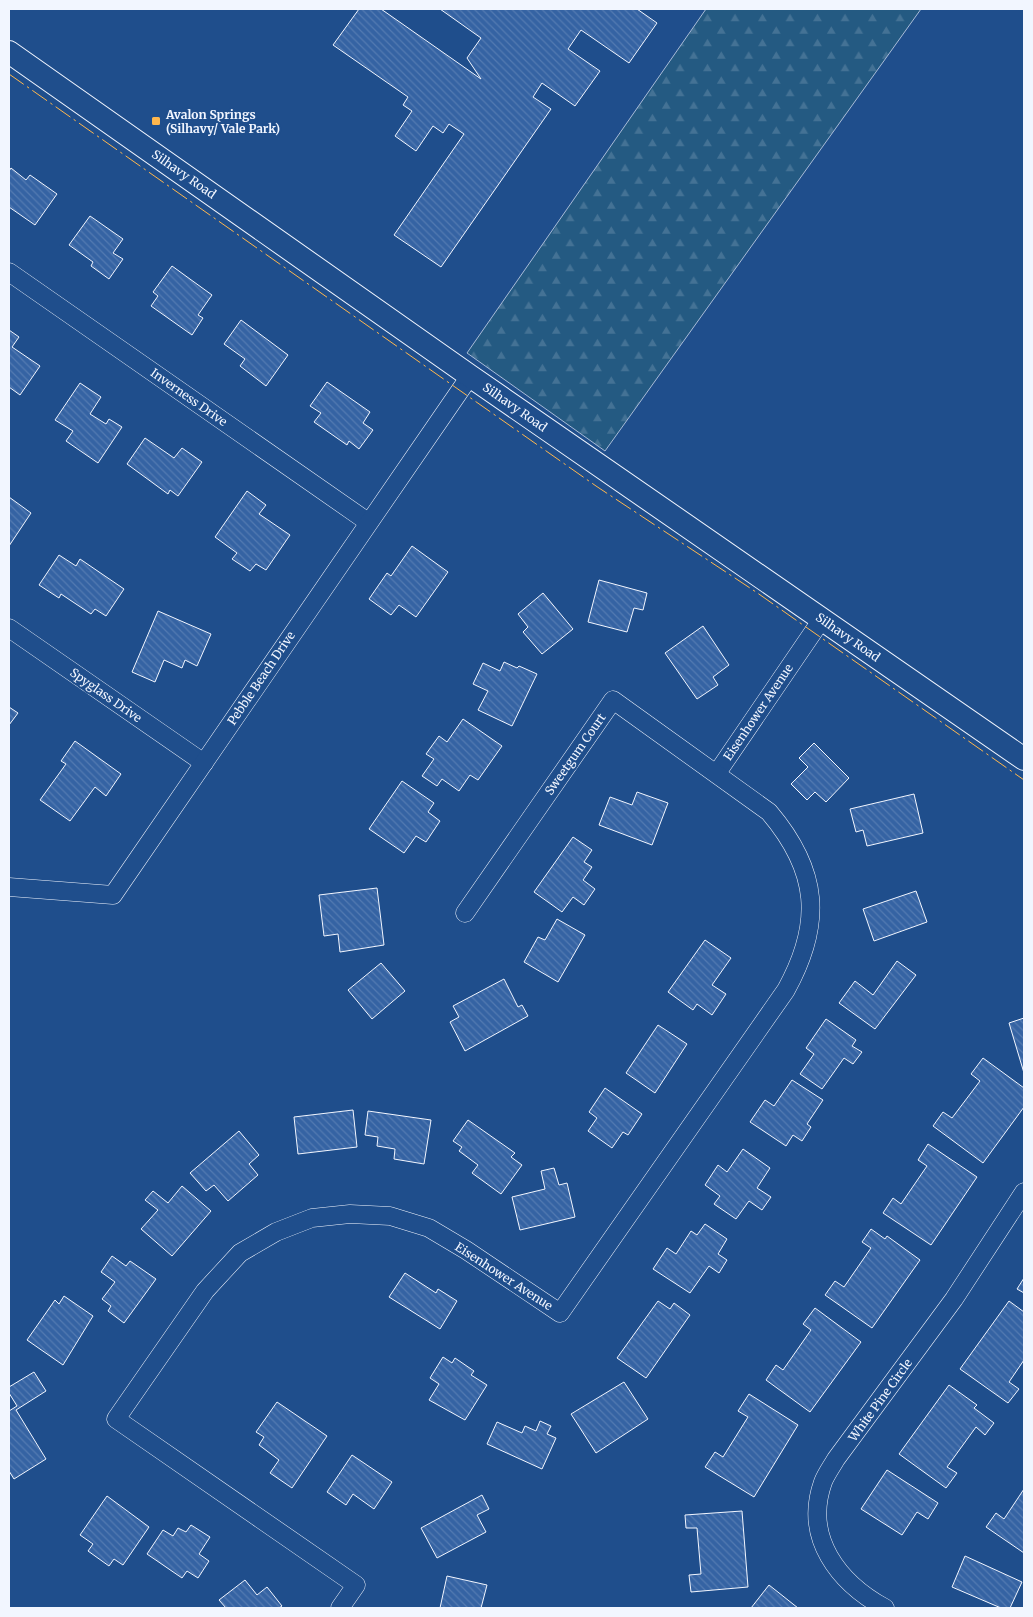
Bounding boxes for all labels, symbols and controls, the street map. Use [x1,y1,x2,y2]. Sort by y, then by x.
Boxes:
place label: Avalon Springs (Silhavy/ Vale Park) [165,107,280,136]
marker: Avalon Springs (Silhavy/ Vale Park) [150,115,162,127]
street label: Silhavy Road [149,146,219,202]
street label: Inverness Drive [148,365,230,429]
street label: Silhavy Road [480,379,550,435]
street label: Silhavy Road [813,609,883,665]
street label: Pebble Beach Drive [224,628,298,728]
street label: Eisenhower Avenue [720,661,796,763]
street label: Spyglass Drive [67,665,145,725]
street label: Sweetgum Court [541,710,609,798]
street label: Eisenhower Avenue [452,1239,556,1313]
street label: White Pine Circle [844,1356,915,1445]

